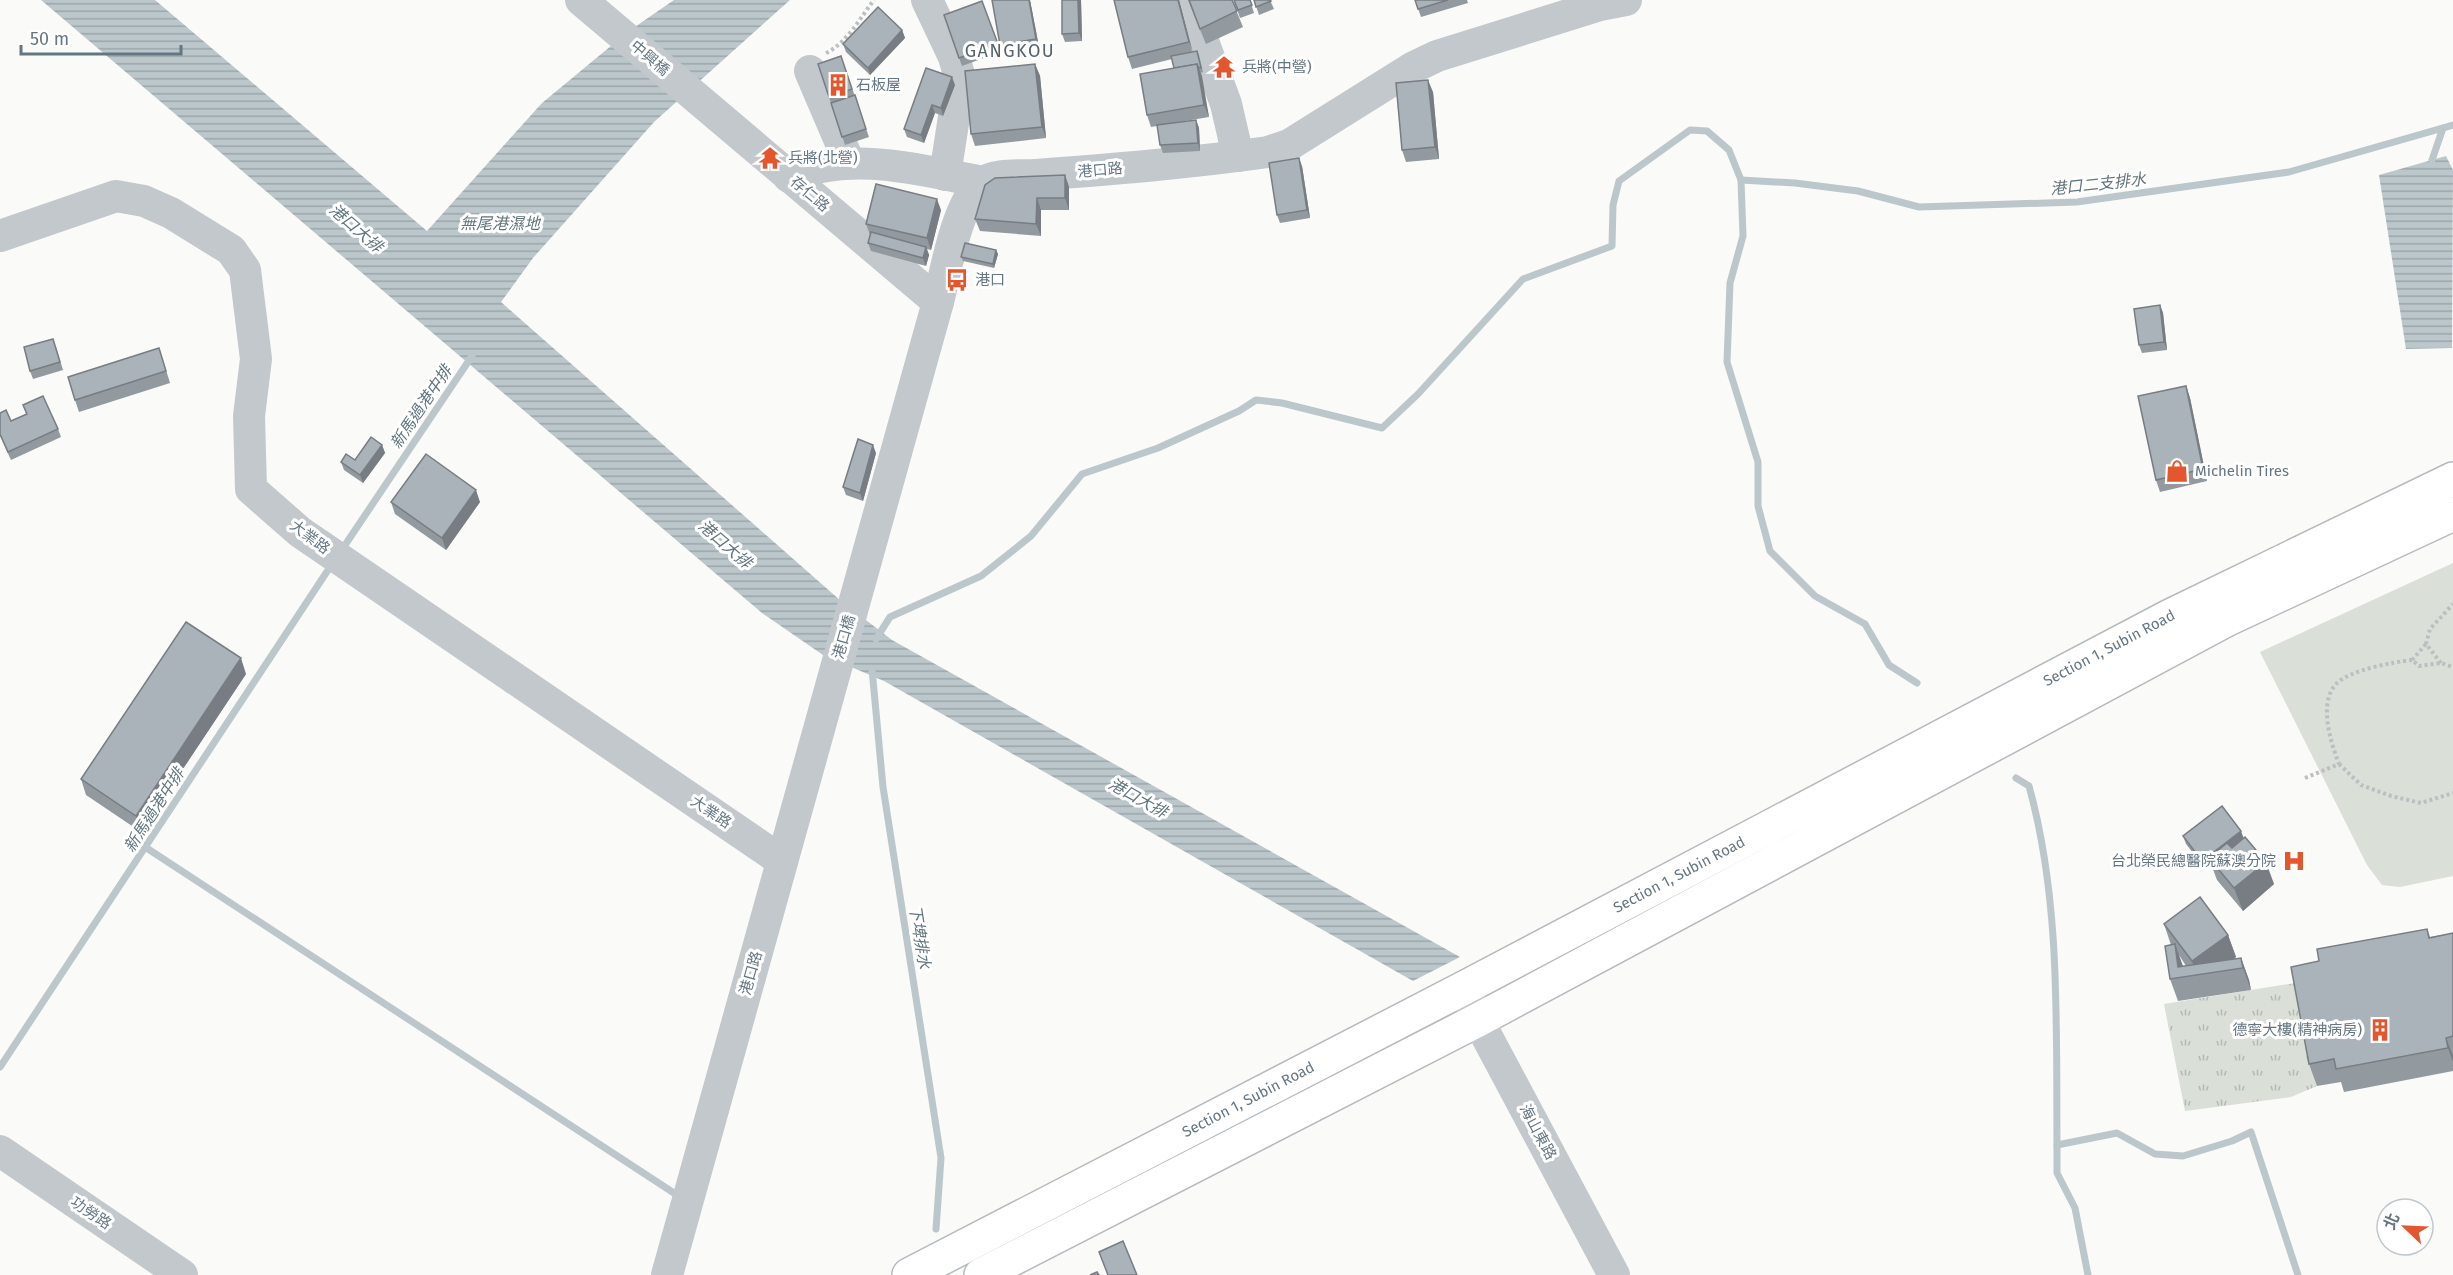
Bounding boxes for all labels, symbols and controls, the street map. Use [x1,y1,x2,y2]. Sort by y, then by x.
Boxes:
scale bar [21,18,182,56]
text: 50 m [30,28,69,50]
street label: 中興橋 [627,37,673,79]
district label: GANGKOU [965,40,1055,62]
temple icon: 兵將(中營) [1211,54,1237,80]
place label: 兵將(中營) [1242,58,1312,76]
building icon: 石板屋 [825,72,851,98]
place label: 石板屋 [856,76,901,94]
temple icon: 兵將(北營) [757,145,783,171]
place label: 兵將(北營) [788,149,858,167]
street label: 港口路 [1077,159,1123,181]
water label: 港口二支排水 [2049,169,2148,198]
street label: 存仁路 [787,173,833,215]
water label: 港口大排 [326,200,388,257]
water label: 無尾港濕地 [460,214,542,233]
bus stop icon: 港口 [944,267,970,293]
place label: 港口 [975,271,1005,289]
water label: 新馬過港中排 [386,360,457,452]
shop icon: Michelin Tires [2164,458,2190,484]
place label: Michelin Tires [2195,462,2289,480]
street label: 大業路 [287,516,333,558]
water label: 港口大排 [695,516,757,573]
street label: Section 1, Subin Road [2040,606,2178,690]
street label: 港口橋 [829,613,859,661]
water label: 新馬過港中排 [120,763,189,855]
water label: 港口大排 [1105,774,1172,823]
street label: 大業路 [687,792,735,832]
street label: Section 1, Subin Road [1610,833,1748,917]
hospital icon: 台北榮民總醫院蘇澳分院 [2281,848,2307,874]
place label: 台北榮民總醫院蘇澳分院 [2111,852,2276,870]
water label: 下埤排水 [906,904,935,971]
street label: 港口路 [736,949,766,997]
building icon: 德寧大樓(精神病房) [2367,1017,2393,1043]
place label: 德寧大樓(精神病房) [2232,1021,2362,1039]
street label: Section 1, Subin Road [1179,1058,1317,1141]
street label: 海山東路 [1516,1101,1560,1163]
street label: 功勞路 [67,1193,115,1233]
north arrow [2375,1197,2435,1257]
text: 北 [2380,1210,2404,1232]

